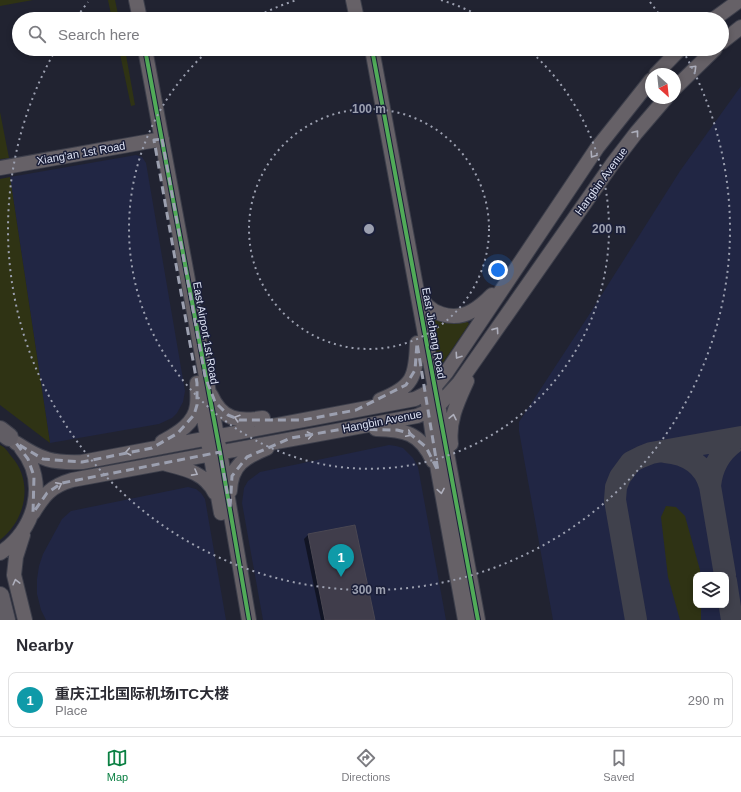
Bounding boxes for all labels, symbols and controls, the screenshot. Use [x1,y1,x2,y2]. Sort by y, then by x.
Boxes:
search box [12,12,729,56]
icon: search [26,23,48,45]
text: Search here [58,26,140,43]
one-way arrow [689,65,697,73]
north arrow [645,68,681,104]
text: 100 m [352,102,386,116]
one-way arrow [632,130,639,137]
street label: Xiang'an 1st Road [36,139,126,167]
street label: Hangbin Avenue [572,145,630,217]
one-way arrow [590,151,598,158]
centre of rings [362,222,376,236]
text: 200 m [592,222,626,236]
your location [488,260,508,280]
street label: East Airport 1st Road [191,281,221,385]
street label: East Jichang Road [420,286,448,380]
one-way arrow [491,327,499,334]
one-way arrow [455,351,462,358]
street label: Hangbin Avenue [341,407,423,435]
one-way arrow [233,414,240,423]
one-way arrow [449,414,457,421]
one-way arrow [405,429,413,437]
one-way arrow [306,431,313,440]
one-way arrow [125,448,131,456]
one-way arrow [191,469,199,476]
one-way arrow [55,482,62,490]
one-way arrow [437,488,445,494]
pin: 1 [328,544,354,577]
map controls [693,572,729,608]
button: layers [693,572,729,608]
one-way arrow [12,579,20,585]
text: 300 m [352,583,386,597]
text: Nearby [16,636,74,655]
text: 重庆江北国际机场ITC大楼 [55,685,229,702]
text: 1 [26,693,34,708]
text: 290 m [688,693,724,708]
text: Place [55,703,88,718]
tab: Map [106,747,128,783]
tab: Directions [341,747,390,783]
tab: Saved [603,747,634,783]

